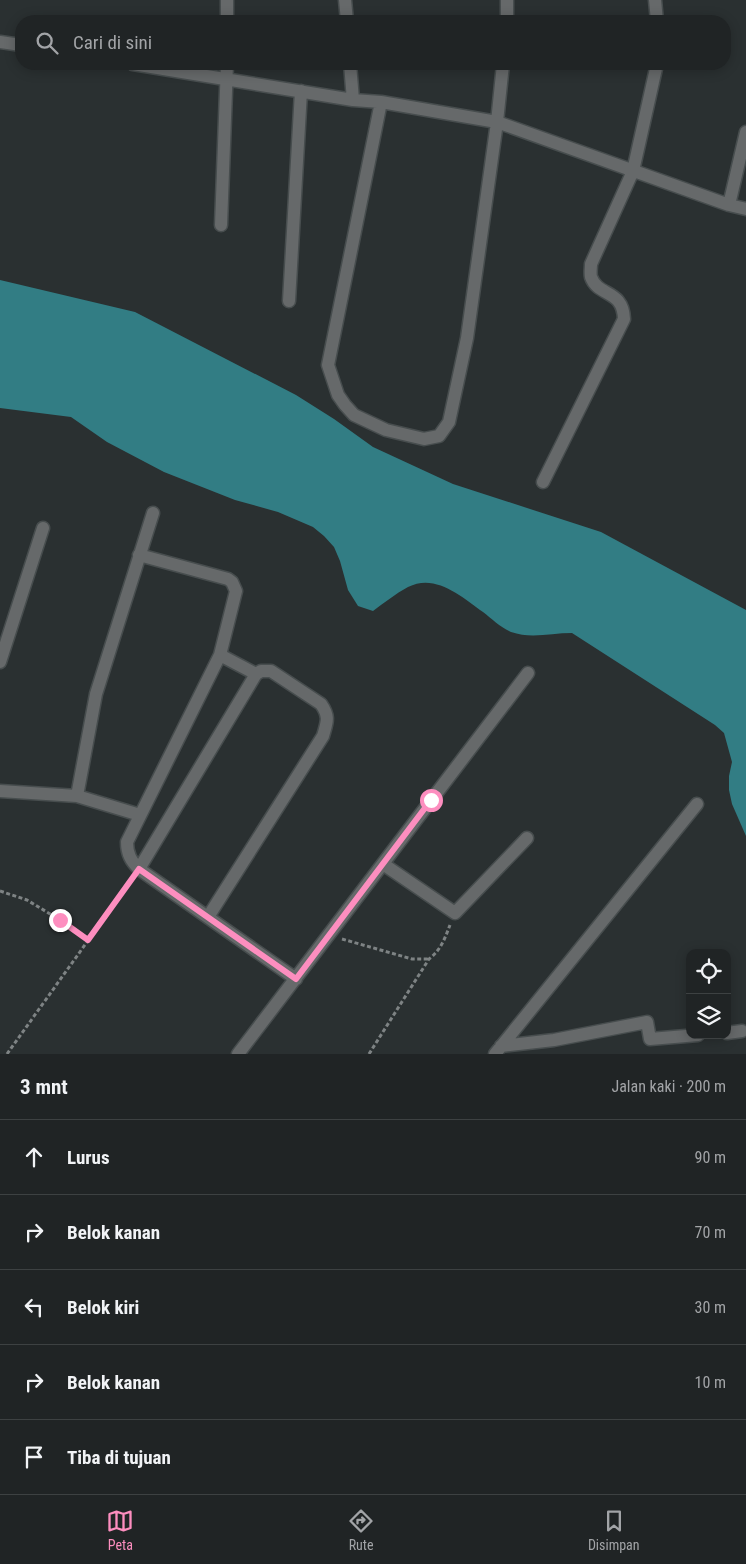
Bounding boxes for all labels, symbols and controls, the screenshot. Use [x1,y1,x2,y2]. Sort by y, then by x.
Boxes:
search box [15,15,731,70]
icon: search [33,29,61,57]
text: Cari di sini [73,31,152,54]
route start [420,789,443,812]
route end [49,909,72,932]
map controls [686,949,731,1039]
button: locate [686,949,731,994]
button: layers [686,994,731,1039]
text: 3 mnt [20,1075,68,1099]
text: Jalan kaki · 200 m [611,1077,726,1096]
icon: ahead [20,1143,48,1171]
text: Lurus [67,1146,110,1169]
text: 90 m [694,1148,726,1167]
icon: right [20,1218,48,1246]
text: Belok kanan [67,1221,160,1244]
text: 70 m [694,1223,726,1242]
icon: left [20,1293,48,1321]
text: Belok kiri [67,1296,139,1319]
text: 30 m [694,1298,726,1317]
icon: right [20,1368,48,1396]
text: Belok kanan [67,1371,160,1394]
text: 10 m [694,1373,726,1392]
icon: arrive [20,1443,48,1471]
text: Tiba di tujuan [67,1446,171,1469]
tab: Peta [106,1507,134,1553]
tab: Rute [347,1507,375,1553]
tab: Disimpan [588,1507,640,1553]

